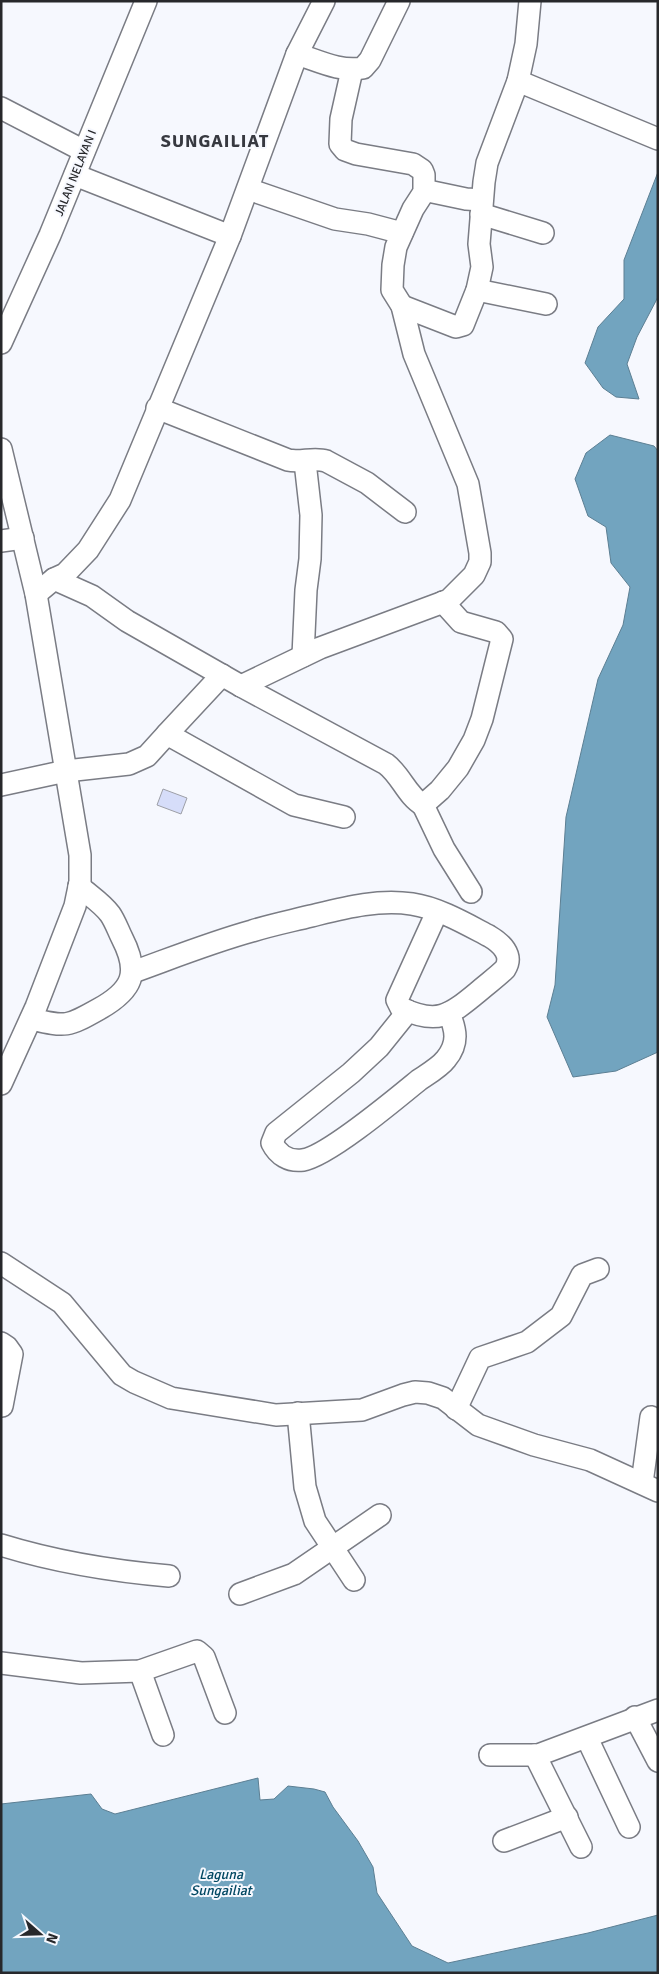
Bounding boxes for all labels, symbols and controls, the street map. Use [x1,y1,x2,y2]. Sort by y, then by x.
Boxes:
street label: JALAN NELAYAN I [52,128,100,218]
district label: SUNGAILIAT [161,130,269,152]
water label: Laguna Sungailiat [190,1866,254,1899]
north arrow [15,1909,65,1959]
text: N [42,1931,61,1946]

